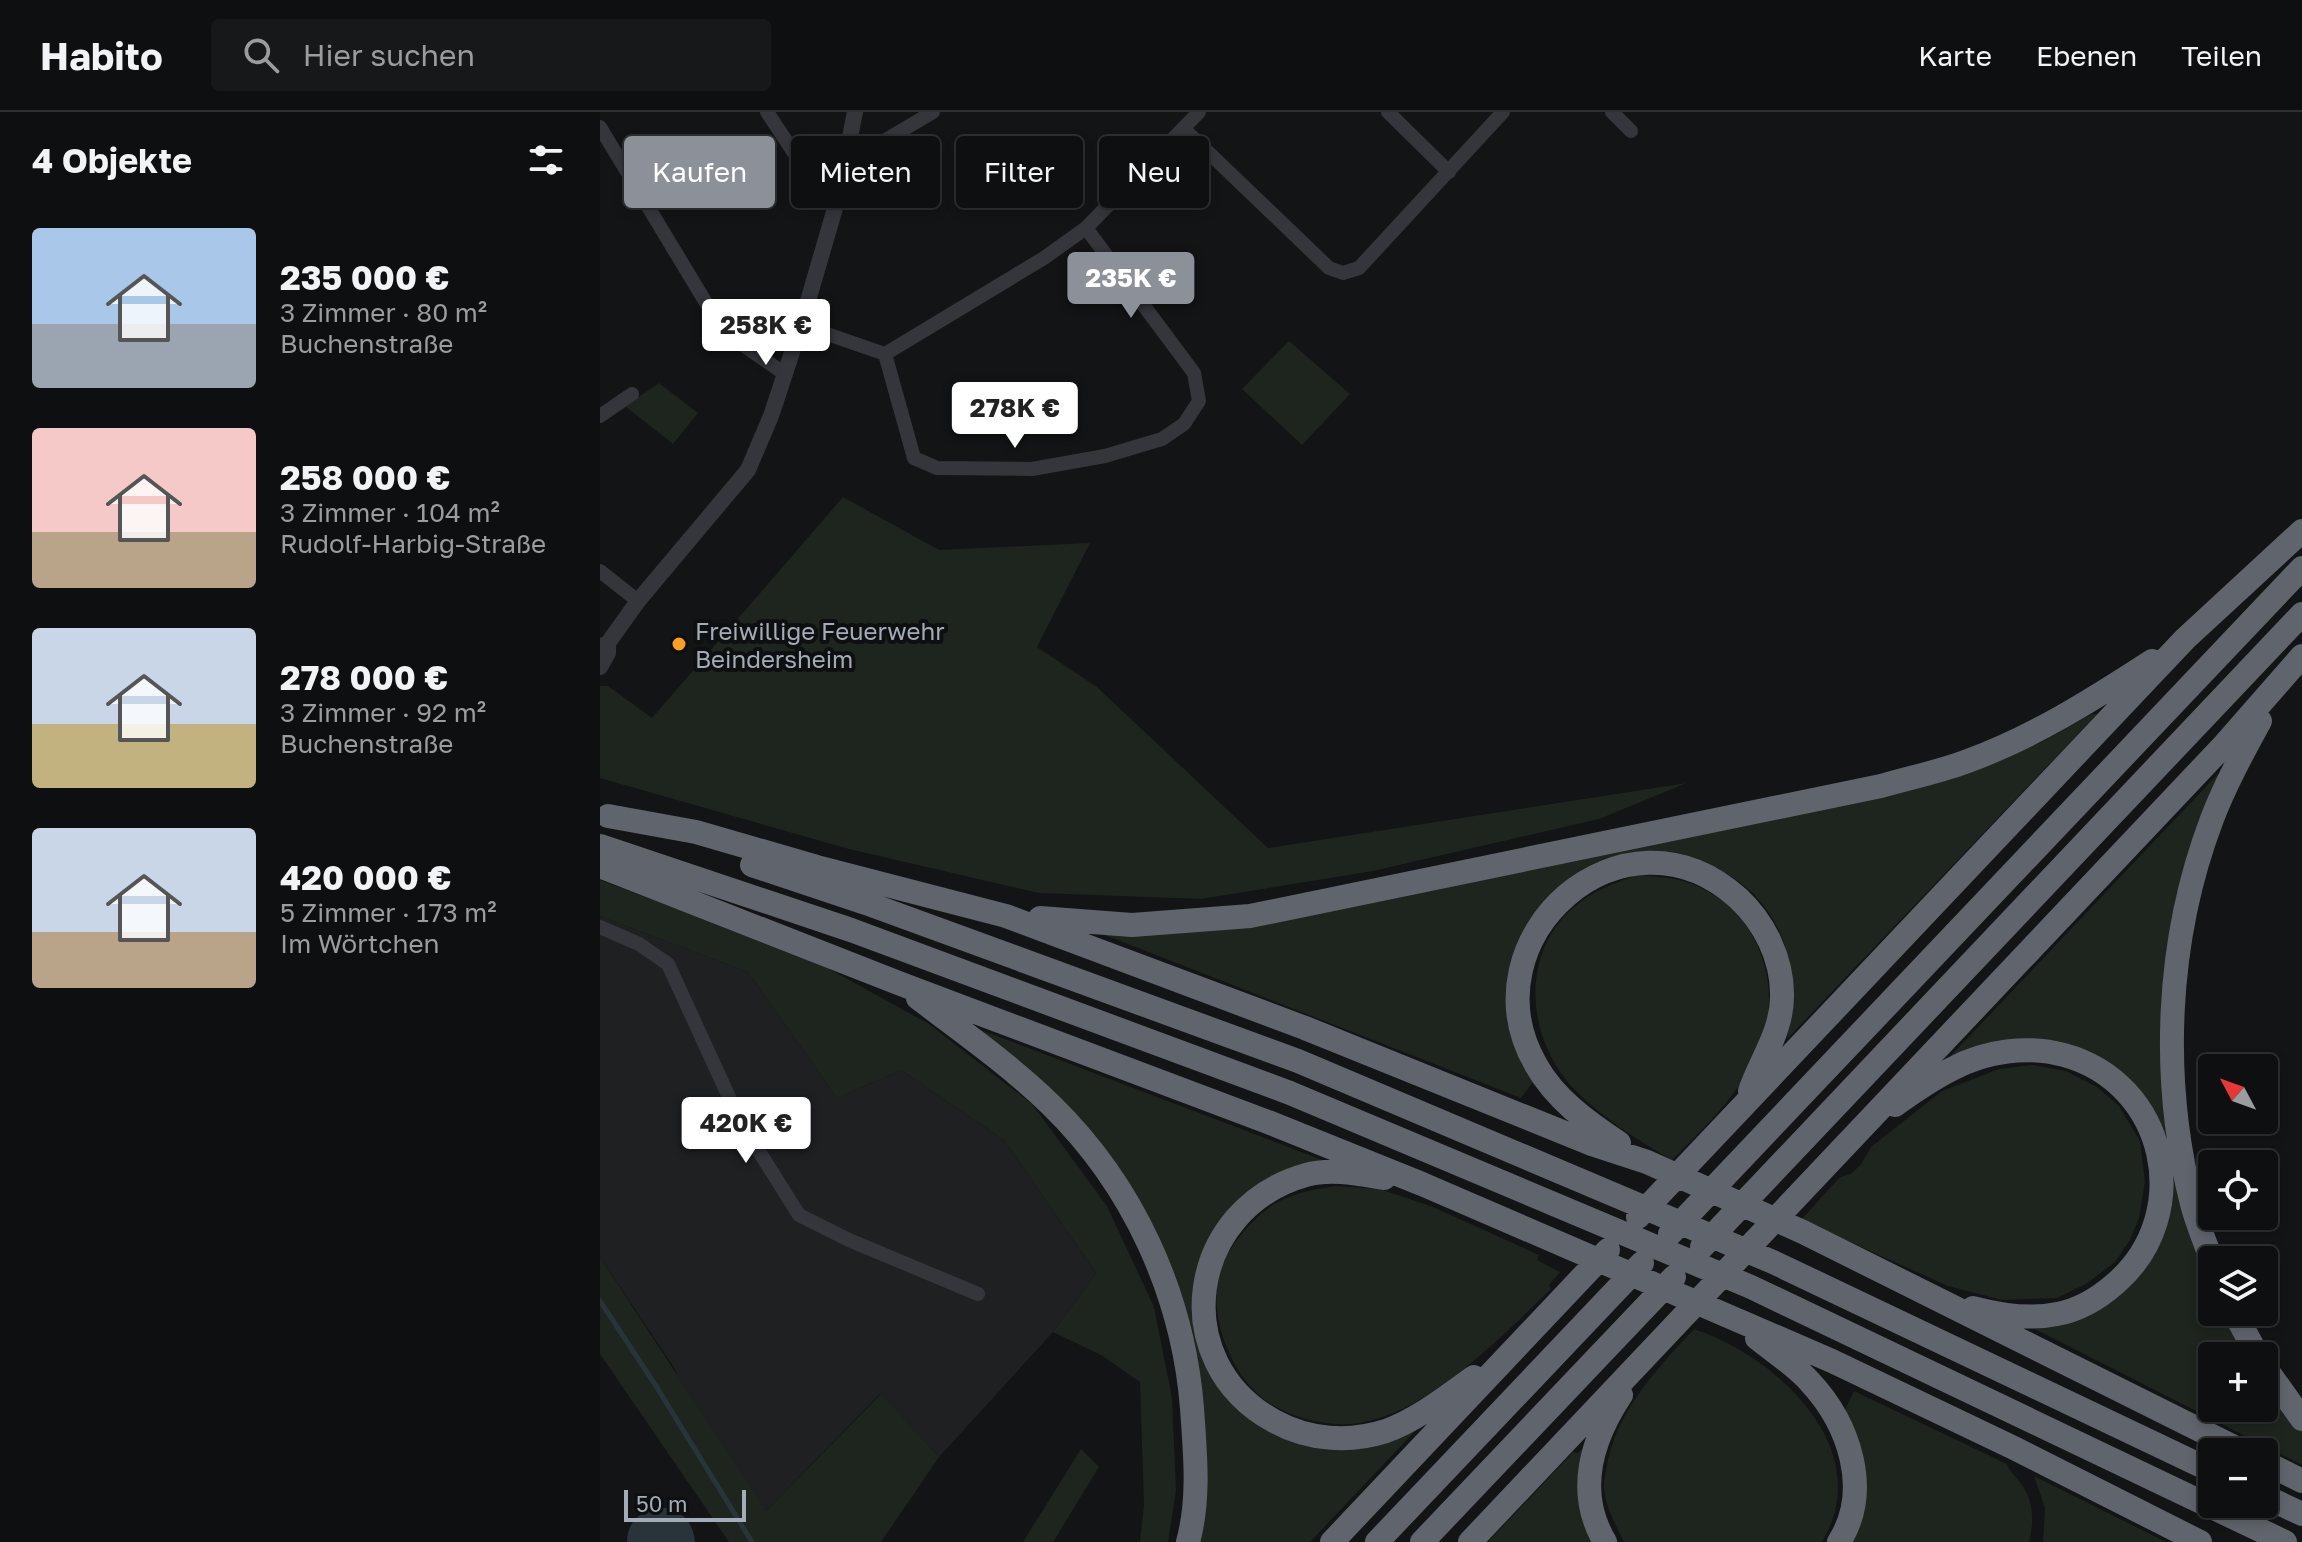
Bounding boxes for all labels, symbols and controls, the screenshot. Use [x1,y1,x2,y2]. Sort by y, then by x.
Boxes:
search box [211,19,771,91]
text: Habito [40,33,163,78]
icon: search [239,33,283,77]
text: Hier suchen [303,37,475,73]
text: Karte [1918,39,1992,72]
text: Ebenen [2036,39,2137,72]
text: Teilen [2181,39,2262,72]
chip: Kaufen [624,136,775,208]
chip: Mieten [791,136,940,208]
chip: Filter [956,136,1083,208]
chip: Neu [1099,136,1209,208]
icon: filters [524,138,568,182]
text: 4 Objekte [32,140,192,180]
pin: 235K € [1066,252,1196,320]
text: 235 000 € [280,257,450,297]
icon: home [96,260,192,356]
text: 235K € [1085,262,1177,293]
text: 3 Zimmer · 80 m² [280,297,487,328]
pin: 258K € [701,299,831,367]
text: 258K € [720,309,812,340]
text: Buchenstraße [280,328,453,359]
pin: 278K € [950,382,1080,450]
text: 278K € [970,392,1060,423]
text: 258 000 € [280,457,451,497]
icon: home [96,460,192,556]
text: 3 Zimmer · 104 m² [280,497,500,528]
text: Rudolf-Harbig-Straße [280,528,546,559]
place label: Freiwillige Feuerwehr Beindersheim [695,616,945,673]
marker: Freiwillige Feuerwehr Beindersheim [670,635,688,653]
text: 278 000 € [280,657,448,697]
icon: home [96,660,192,756]
text: 3 Zimmer · 92 m² [280,697,486,728]
text: Buchenstraße [280,728,453,759]
text: 420 000 € [280,857,451,897]
icon: home [96,860,192,956]
text: 5 Zimmer · 173 m² [280,897,497,928]
text: Im Wörtchen [280,928,439,959]
north arrow [2198,1054,2278,1134]
map controls [2198,1054,2278,1518]
pin: 420K € [681,1097,811,1165]
text: 420K € [700,1107,792,1138]
button: locate [2198,1150,2278,1230]
button: layers [2198,1246,2278,1326]
button: + [2198,1342,2278,1422]
button: − [2198,1438,2278,1518]
scale bar [624,1486,746,1522]
text: 50 m [636,1490,687,1517]

